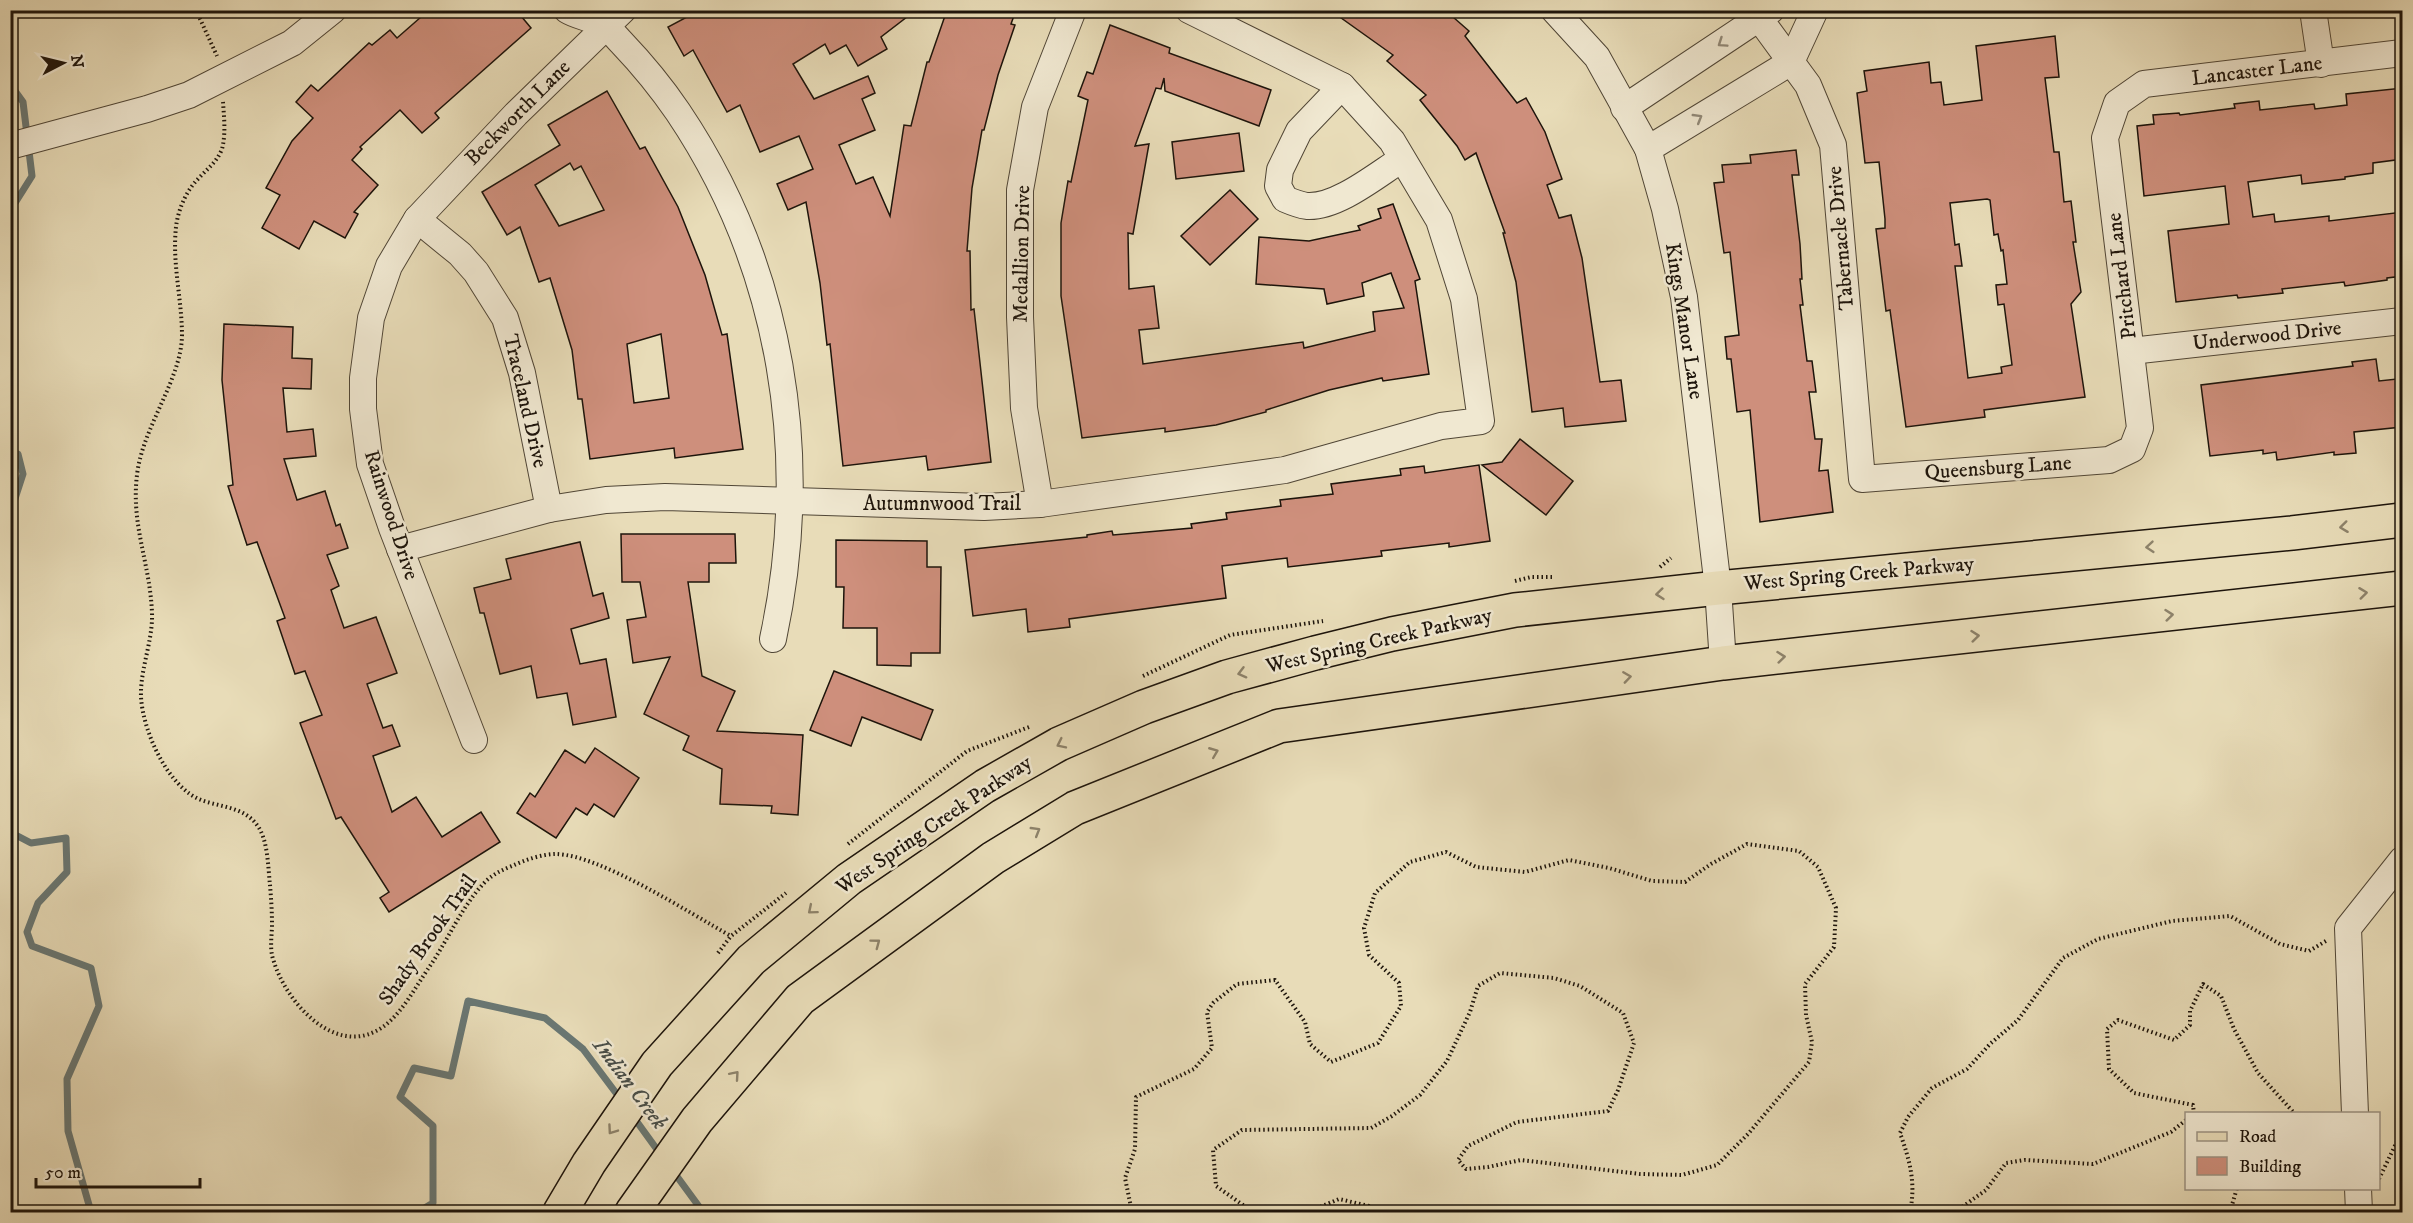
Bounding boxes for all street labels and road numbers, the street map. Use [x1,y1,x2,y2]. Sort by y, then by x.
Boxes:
street label: Lancaster Lane [2190,50,2324,92]
street label: Beckworth Lane [460,55,576,171]
street label: Tabernacle Drive [1822,165,1860,311]
street label: Medallion Drive [1008,185,1036,323]
street label: Pritchard Lane [2101,211,2143,341]
street label: Kings Manor Lane [1659,241,1709,401]
street label: Underwood Drive [2191,315,2343,357]
street label: Traceland Drive [497,332,553,471]
street label: Rainwood Drive [358,447,424,583]
street label: Queensburg Lane [1924,450,2073,486]
street label: Autumnwood Trail [863,491,1022,517]
street label: West Spring Creek Parkway [1742,551,1976,597]
street label: West Spring Creek Parkway [1263,602,1495,680]
street label: West Spring Creek Parkway [830,749,1038,901]
street label: Shady Brook Trail [373,869,483,1011]

